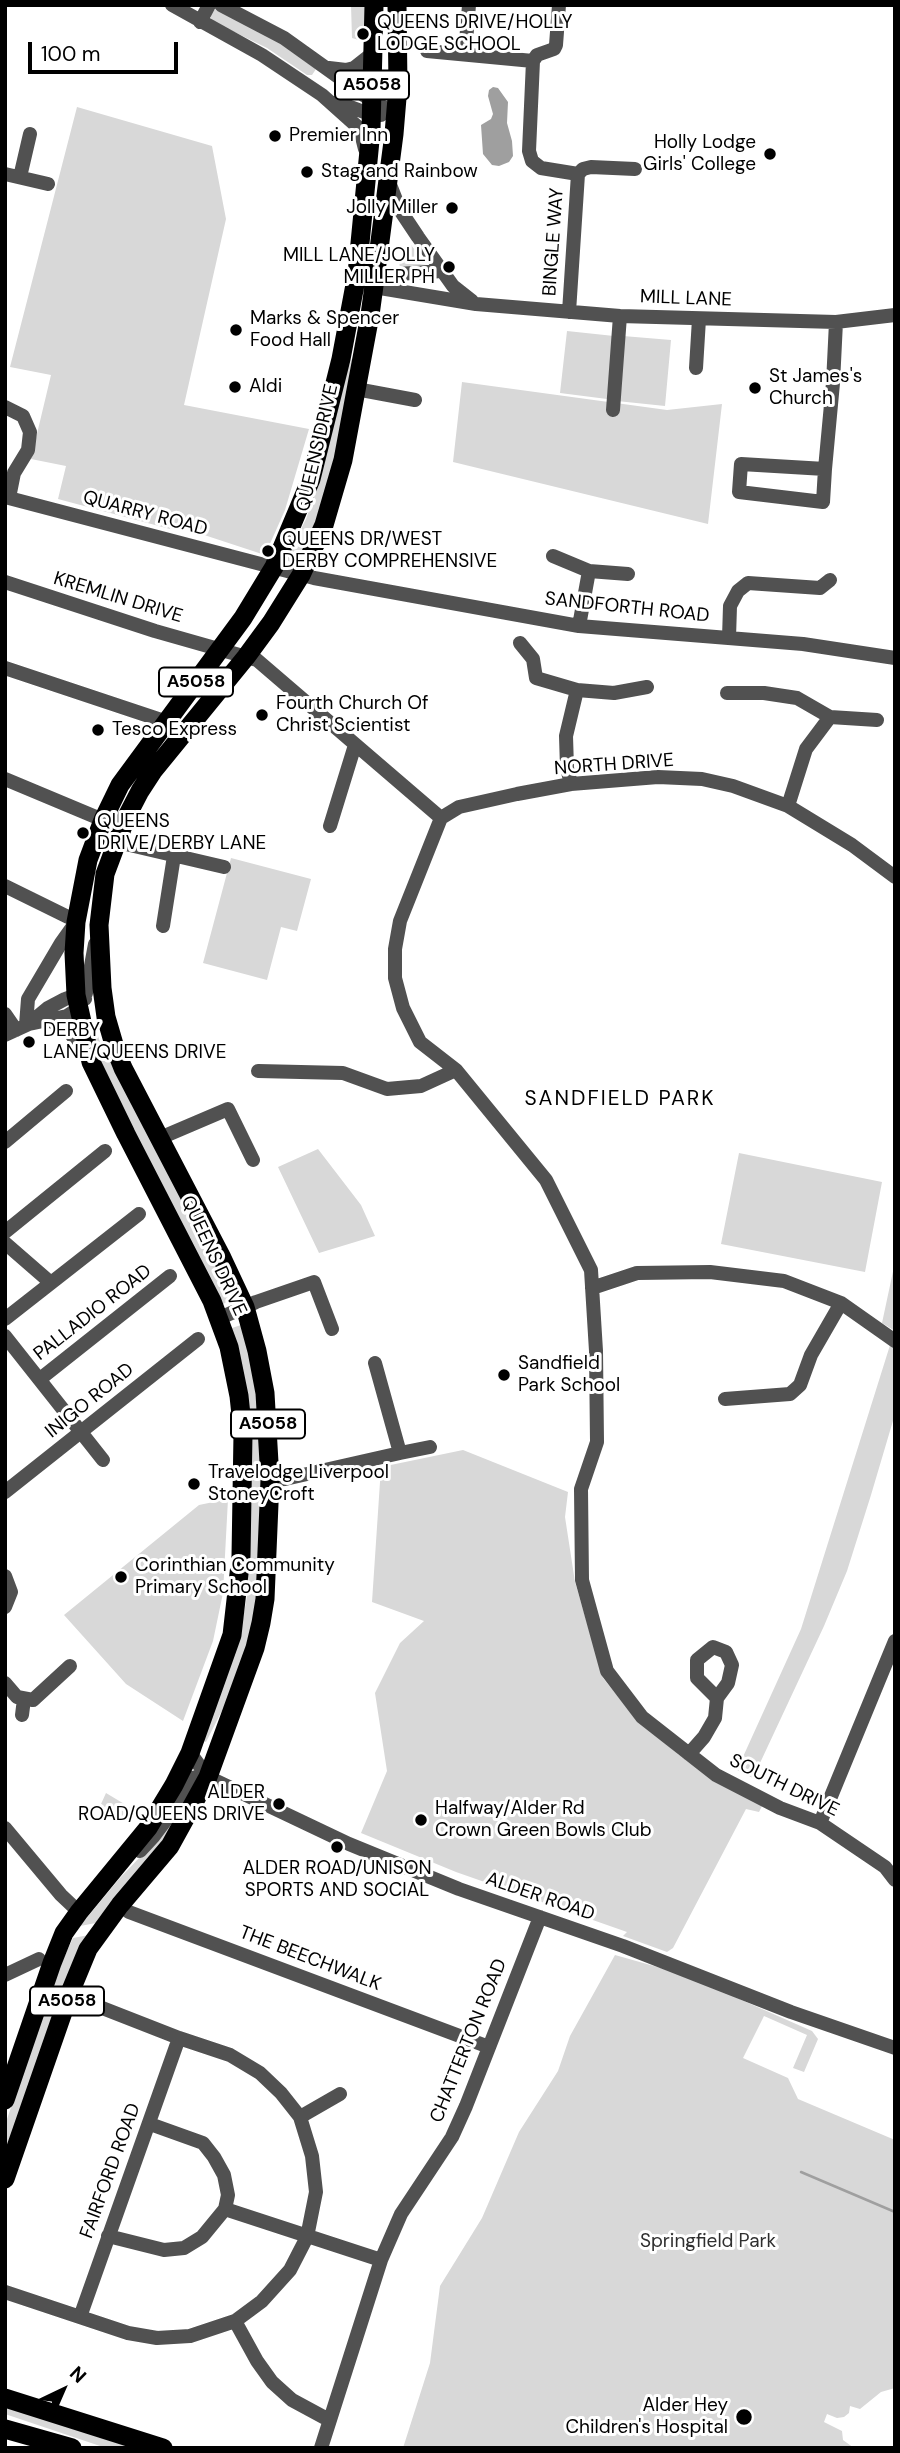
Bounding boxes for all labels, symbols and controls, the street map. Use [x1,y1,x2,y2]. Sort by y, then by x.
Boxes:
place label: QUEENS DRIVE/HOLLY LODGE SCHOOL [377,12,572,56]
marker: QUEENS DRIVE/HOLLY LODGE SCHOOL [355,26,371,42]
scale bar [32,28,182,72]
text: 100 m [41,40,101,68]
road number: A5058 [335,70,409,100]
place label: Premier Inn [289,125,388,147]
marker: Premier Inn [267,128,283,144]
place label: Holly Lodge Girls' College [643,132,756,176]
marker: Holly Lodge Girls' College [762,146,778,162]
place label: Stag and Rainbow [321,161,478,183]
marker: Stag and Rainbow [299,164,315,180]
street label: BINGLE WAY [539,187,569,297]
place label: Jolly Miller [346,197,438,219]
marker: Jolly Miller [444,200,460,216]
place label: MILL LANE/JOLLY MILLER PH [283,245,435,289]
marker: MILL LANE/JOLLY MILLER PH [441,259,457,275]
street label: MILL LANE [640,286,732,312]
place label: Marks & Spencer Food Hall [250,308,399,352]
marker: Marks & Spencer Food Hall [228,322,244,338]
place label: St James's Church [769,366,862,410]
place label: Aldi [249,376,282,398]
marker: Aldi [227,379,243,395]
marker: St James's Church [747,380,763,396]
street label: QUEENS DRIVE [292,382,344,514]
street label: QUARRY ROAD [80,486,210,542]
place label: QUEENS DR/WEST DERBY COMPREHENSIVE [282,529,497,573]
marker: QUEENS DR/WEST DERBY COMPREHENSIVE [260,543,276,559]
street label: KREMLIN DRIVE [51,568,185,628]
street label: SANDFORTH ROAD [544,588,710,628]
road number: A5058 [159,668,233,696]
place label: Fourth Church Of Christ Scientist [276,693,428,737]
marker: Fourth Church Of Christ Scientist [254,707,270,723]
place label: Tesco Express [112,719,237,741]
marker: Tesco Express [90,722,106,738]
street label: NORTH DRIVE [553,749,675,781]
place label: QUEENS DRIVE/DERBY LANE [97,811,266,855]
marker: QUEENS DRIVE/DERBY LANE [75,825,91,841]
place label: DERBY LANE/QUEENS DRIVE [43,1020,226,1064]
marker: DERBY LANE/QUEENS DRIVE [21,1034,37,1050]
district label: SANDFIELD PARK [526,1086,714,1112]
street label: QUEENS DRIVE [175,1192,251,1320]
street label: PALLADIO ROAD [30,1260,156,1366]
place label: Sandfield Park School [518,1353,620,1397]
street label: INIGO ROAD [41,1358,139,1444]
marker: Sandfield Park School [496,1367,512,1383]
road number: A5058 [231,1409,305,1438]
place label: Travelodge Liverpool StoneyCroft [208,1462,389,1506]
marker: Travelodge Liverpool StoneyCroft [186,1476,202,1492]
place label: Corinthian Community Primary School [135,1555,335,1599]
marker: Corinthian Community Primary School [113,1569,129,1585]
street label: SOUTH DRIVE [725,1750,843,1822]
place label: ALDER ROAD/QUEENS DRIVE [78,1782,265,1826]
marker: ALDER ROAD/QUEENS DRIVE [271,1796,287,1812]
place label: Halfway/Alder Rd Crown Green Bowls Club [435,1798,652,1842]
marker: Halfway/Alder Rd Crown Green Bowls Club [413,1812,429,1828]
marker: ALDER ROAD/UNISON SPORTS AND SOCIAL [329,1839,345,1855]
place label: ALDER ROAD/UNISON SPORTS AND SOCIAL [242,1858,432,1902]
street label: ALDER ROAD [483,1868,597,1926]
street label: THE BEECHWALK [236,1922,384,1996]
street label: CHATTERTON ROAD [426,1956,512,2126]
road number: A5058 [30,1986,104,2015]
street label: FAIRFORD ROAD [76,2100,146,2242]
park label: Springfield Park [640,2231,776,2253]
north arrow [28,2355,98,2425]
text: N [64,2361,92,2388]
place label: Alder Hey Children's Hospital [565,2395,728,2439]
marker: Alder Hey Children's Hospital [734,2407,754,2427]

